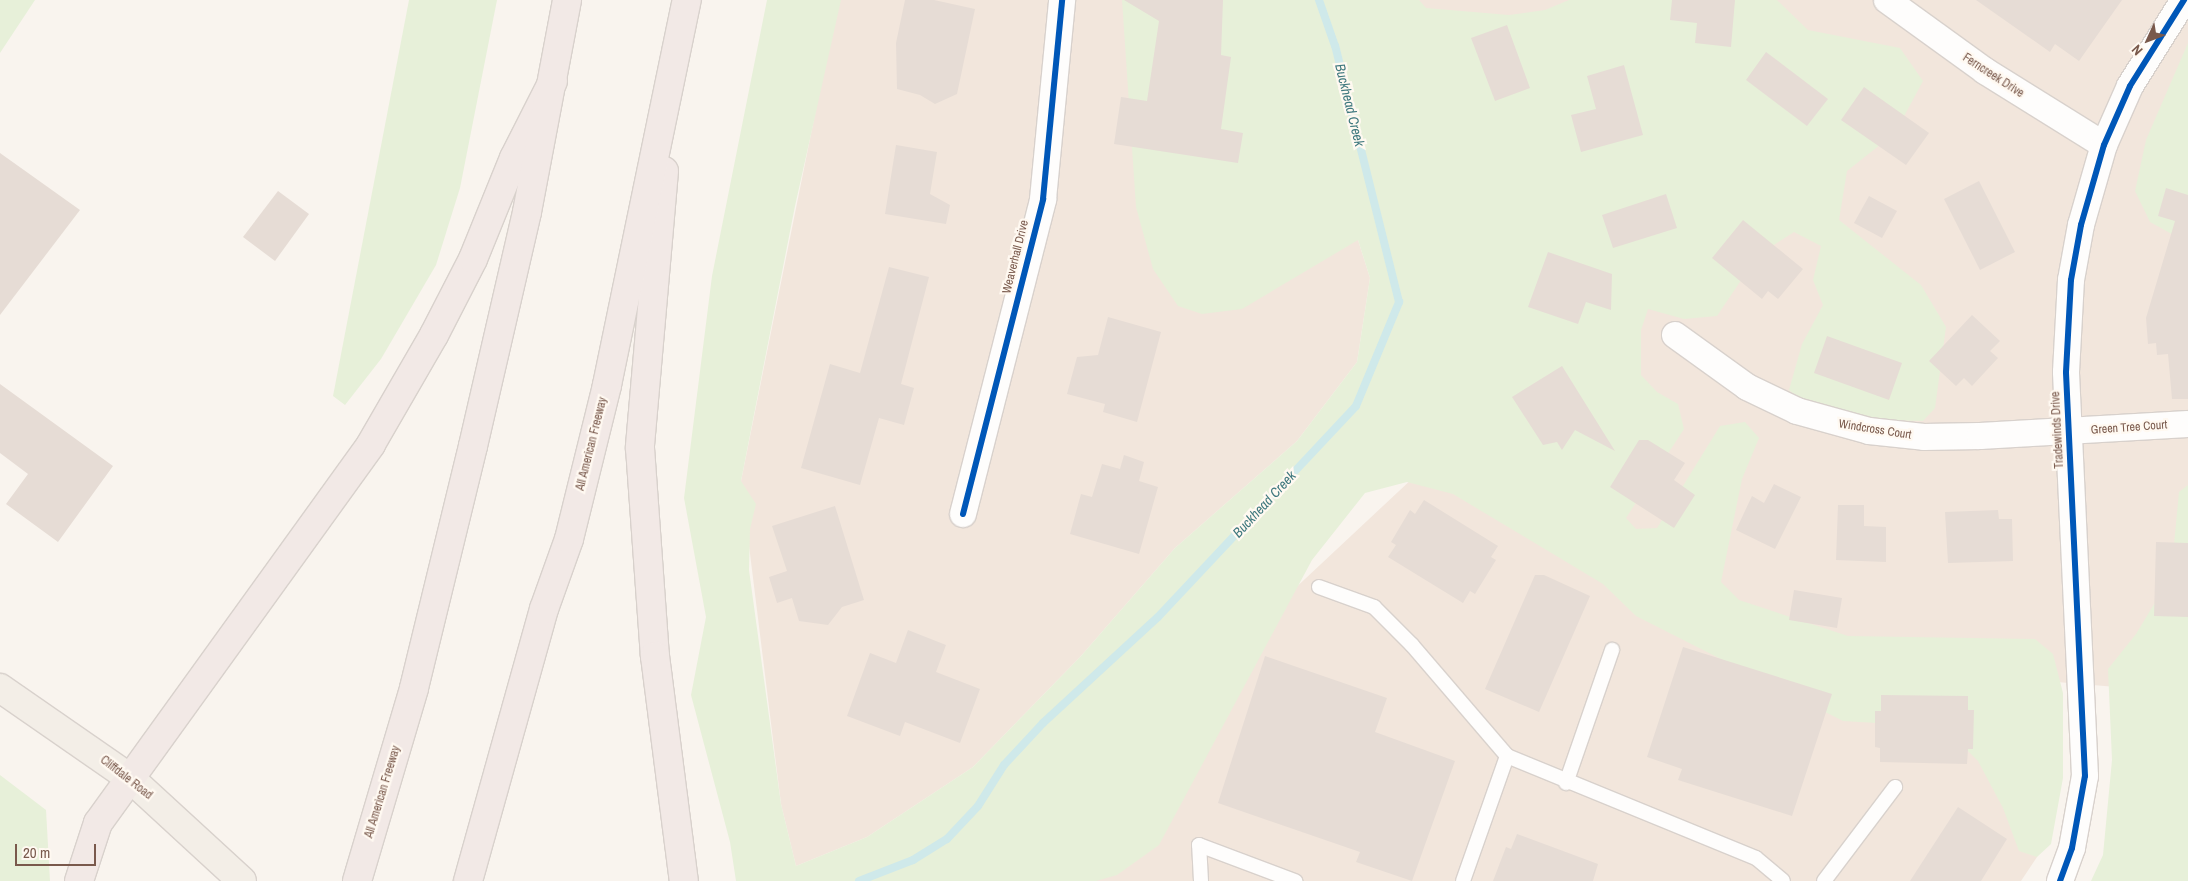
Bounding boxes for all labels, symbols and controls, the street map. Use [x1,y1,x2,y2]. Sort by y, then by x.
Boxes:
north arrow [2123,15,2173,65]
text: N [2128,41,2146,59]
street label: Ferncreek Drive [1960,51,2026,101]
water label: Buckhead Creek [1332,62,1368,148]
street label: Weaverhall Drive [1000,219,1032,295]
street label: Tradewinds Drive [2049,391,2067,469]
street label: All American Freeway [573,396,611,492]
street label: Windcross Court [1838,417,1912,443]
street label: Green Tree Court [2090,418,2168,438]
water label: Buckhead Creek [1229,467,1299,541]
street label: All American Freeway [362,744,404,840]
street label: Cliffdale Road [97,753,155,803]
scale bar [18,834,99,866]
text: 20 m [23,842,50,863]

